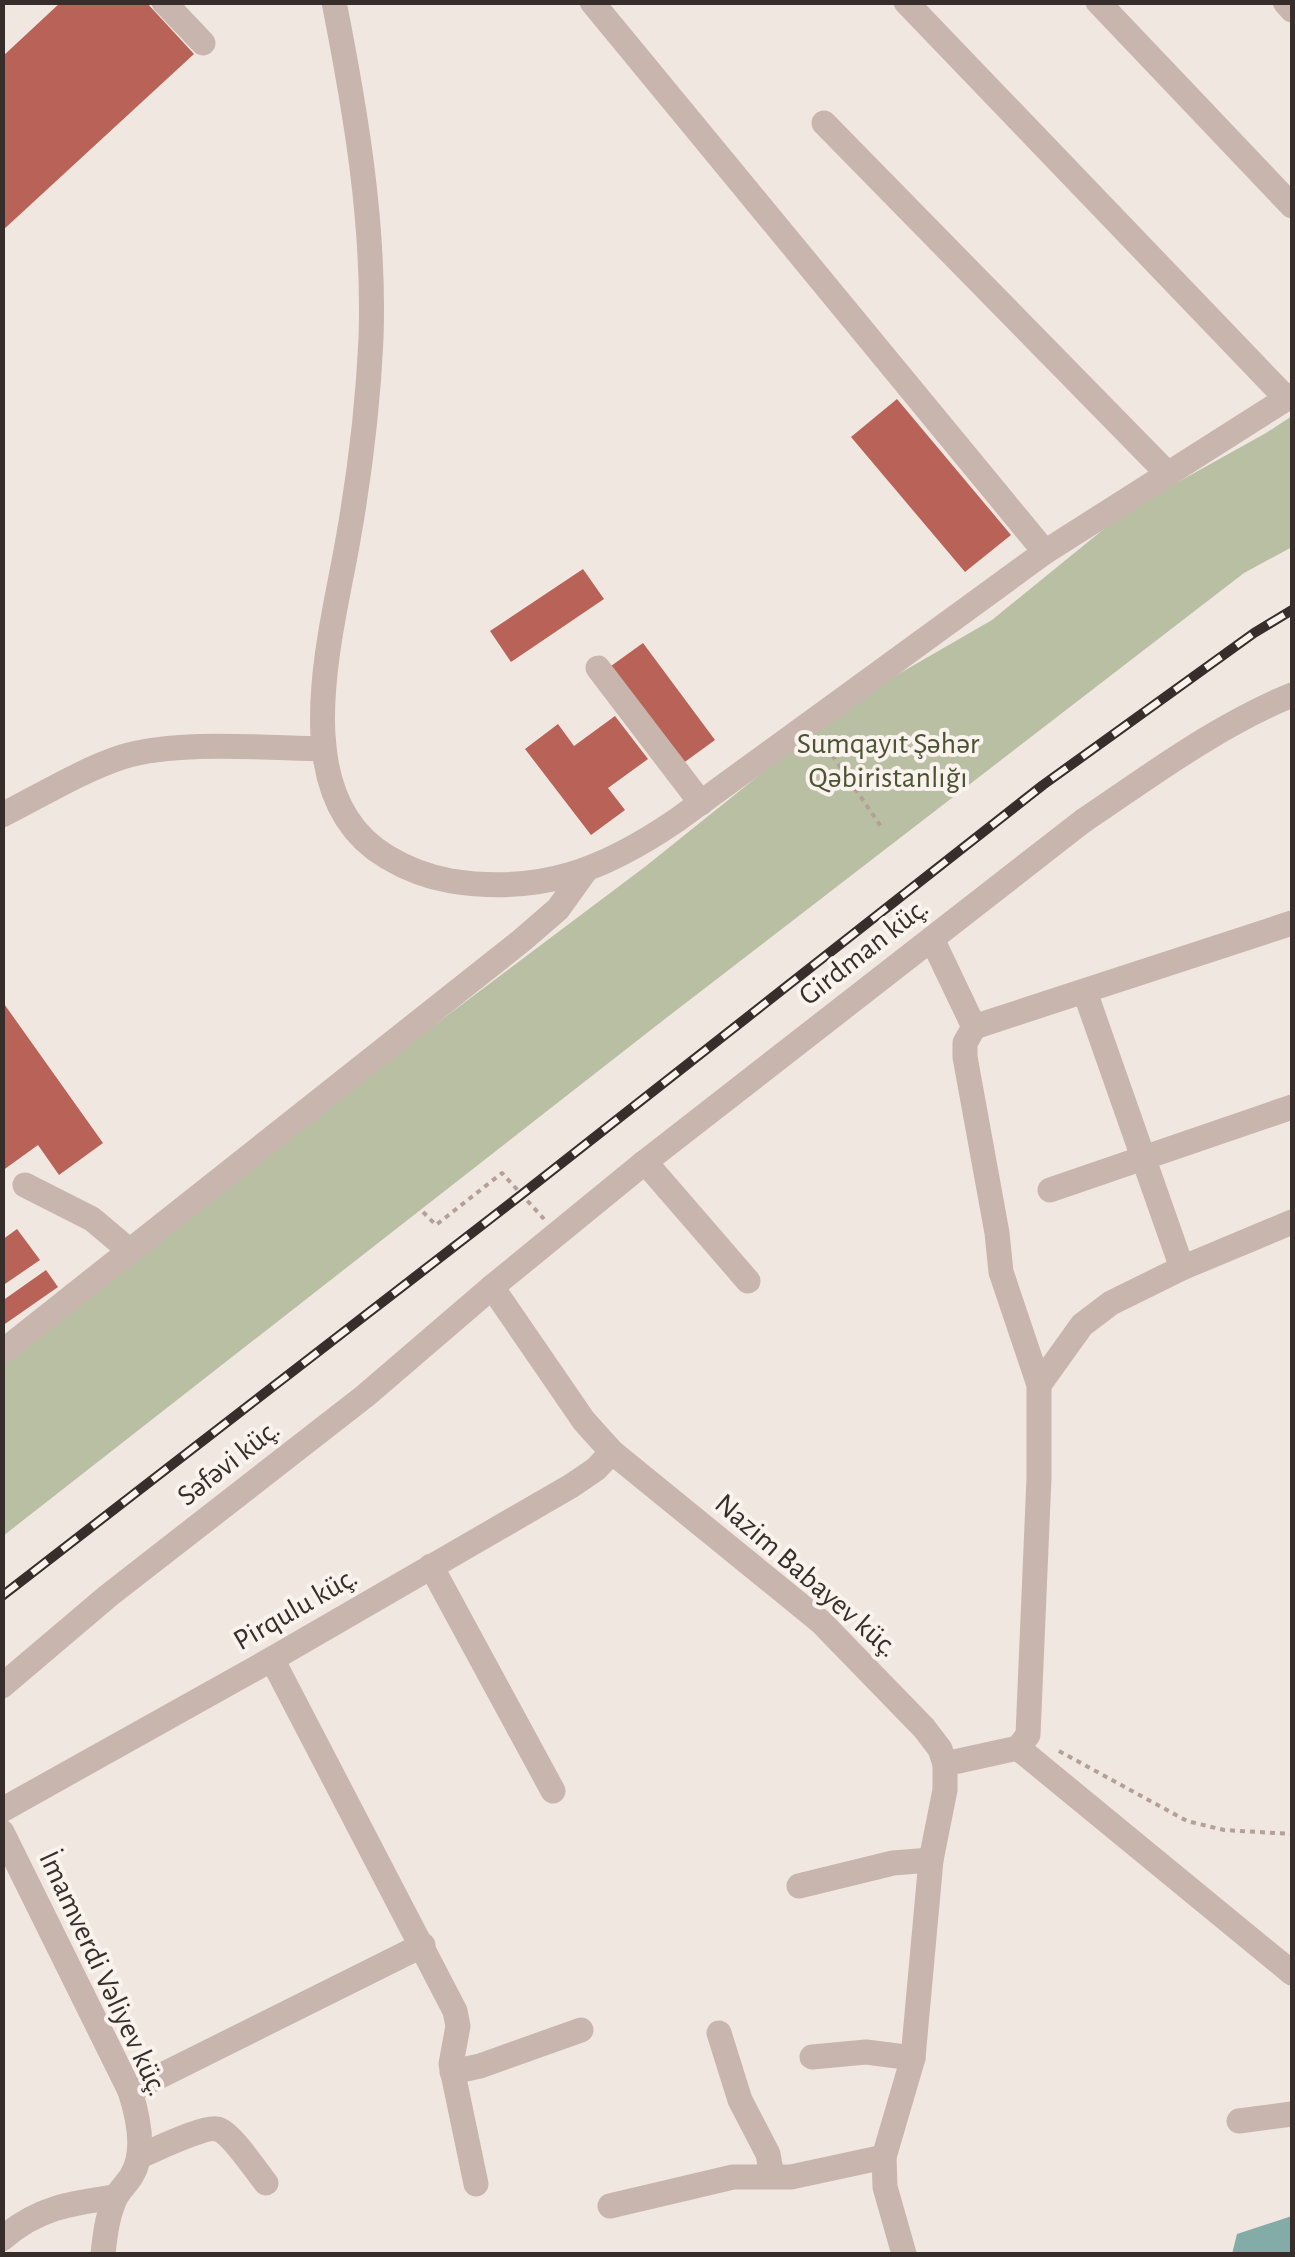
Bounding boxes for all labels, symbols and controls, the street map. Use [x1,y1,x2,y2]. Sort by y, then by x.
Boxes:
park label: Sumqayıt Şəhər Qəbiristanlığı [797,729,980,793]
street label: Girdman küç. [793,892,934,1011]
street label: Səfəvi küç. [172,1414,285,1512]
street label: Nazim Babayev küç. [709,1489,904,1663]
street label: Pirqulu küç. [229,1562,362,1656]
street label: İmamverdi Vəliyev küç. [33,1846,175,2100]

